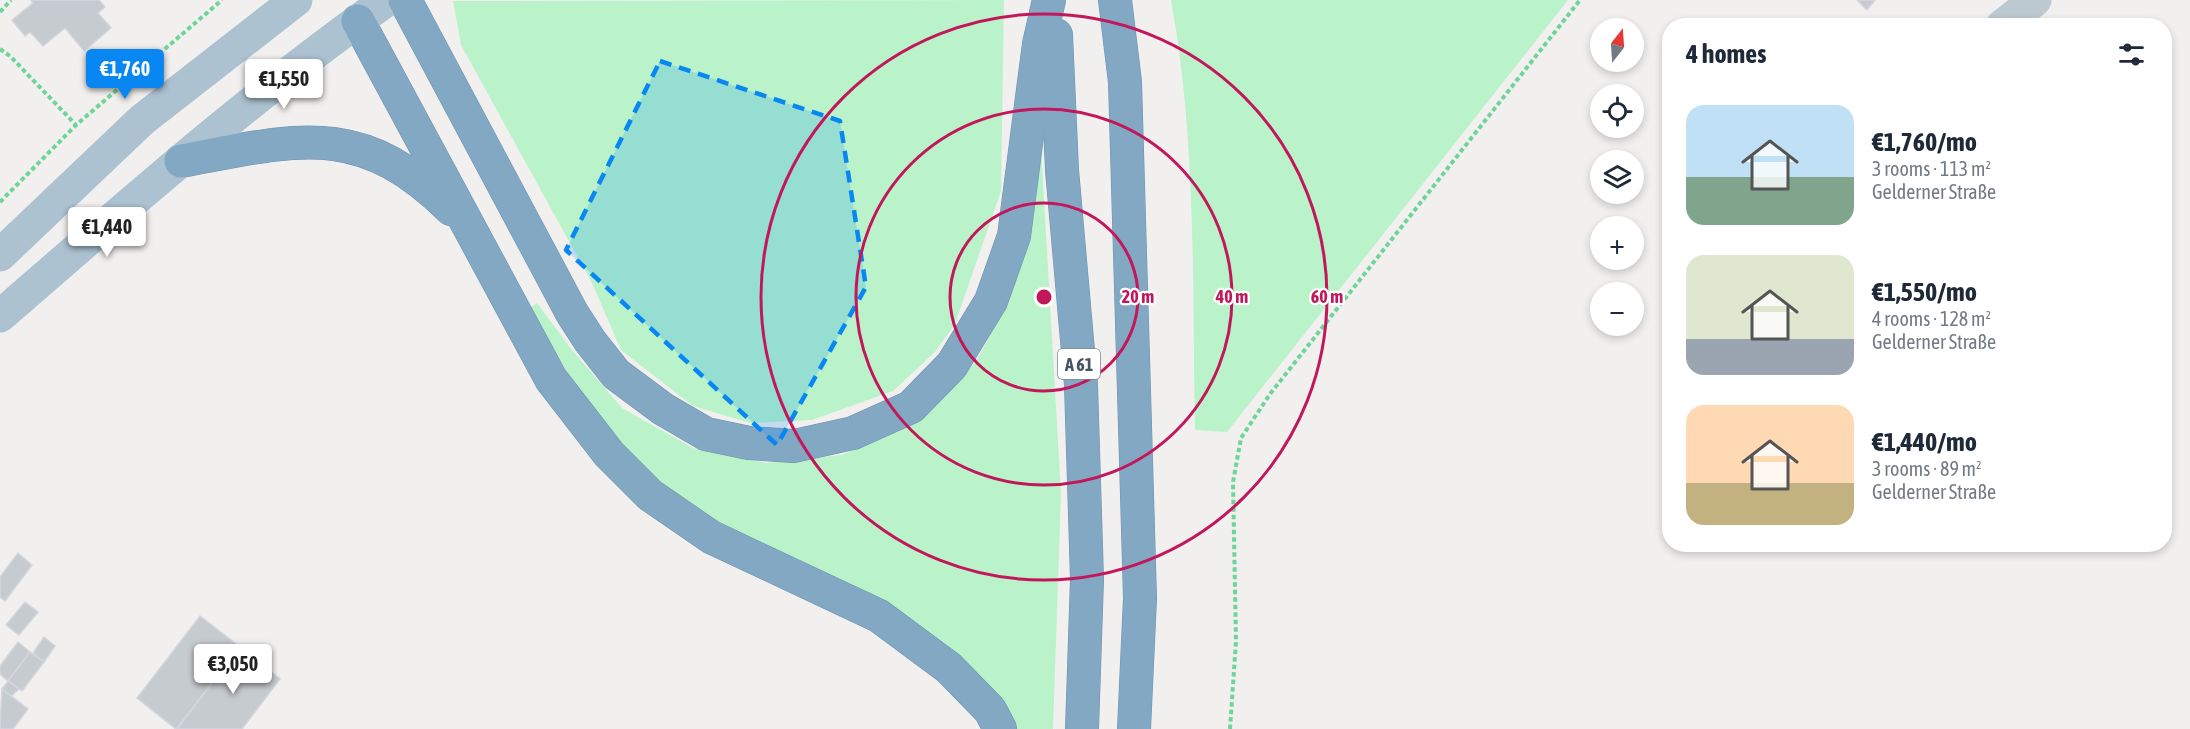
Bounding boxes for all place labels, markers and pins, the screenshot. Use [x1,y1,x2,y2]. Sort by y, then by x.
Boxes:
pin: €1,760 [76,49,174,100]
pin: €1,550 [235,59,333,110]
pin: €1,440 [58,207,156,258]
centre of rings [1034,287,1054,307]
pin: €3,050 [184,644,282,695]

